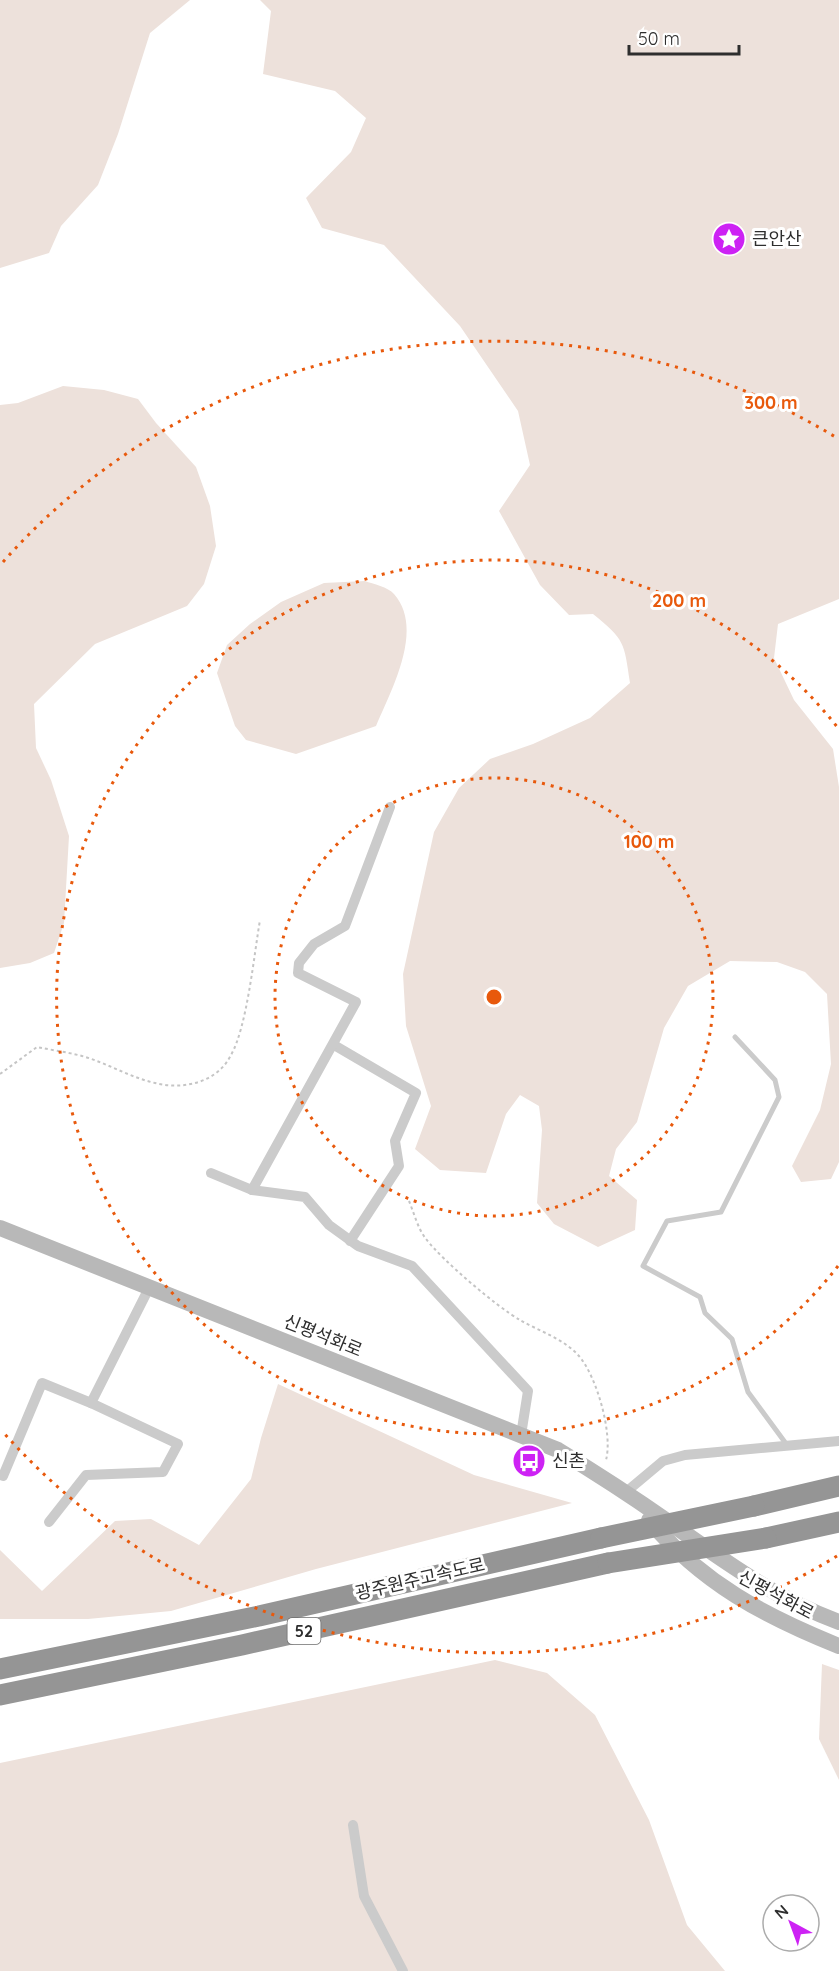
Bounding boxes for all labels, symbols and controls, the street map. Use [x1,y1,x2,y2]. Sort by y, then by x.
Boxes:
scale bar [629,18,738,56]
text: 50 m [638,27,680,50]
place icon: 큰안산 [711,221,747,257]
place label: 큰안산 [752,227,802,250]
text: 300 m [744,391,798,414]
text: 200 m [652,589,706,612]
text: 100 m [624,830,674,853]
centre of rings [484,987,504,1007]
street label: 신평석화로 [280,1309,366,1362]
bus stop icon: 신촌 [511,1443,547,1479]
place label: 신촌 [552,1449,585,1472]
street label: 광주원주고속도로 [353,1552,487,1605]
street label: 신평석화로 [734,1565,818,1624]
road number: 52 [288,1618,320,1644]
north arrow [761,1893,821,1953]
text: N [770,1900,792,1923]

